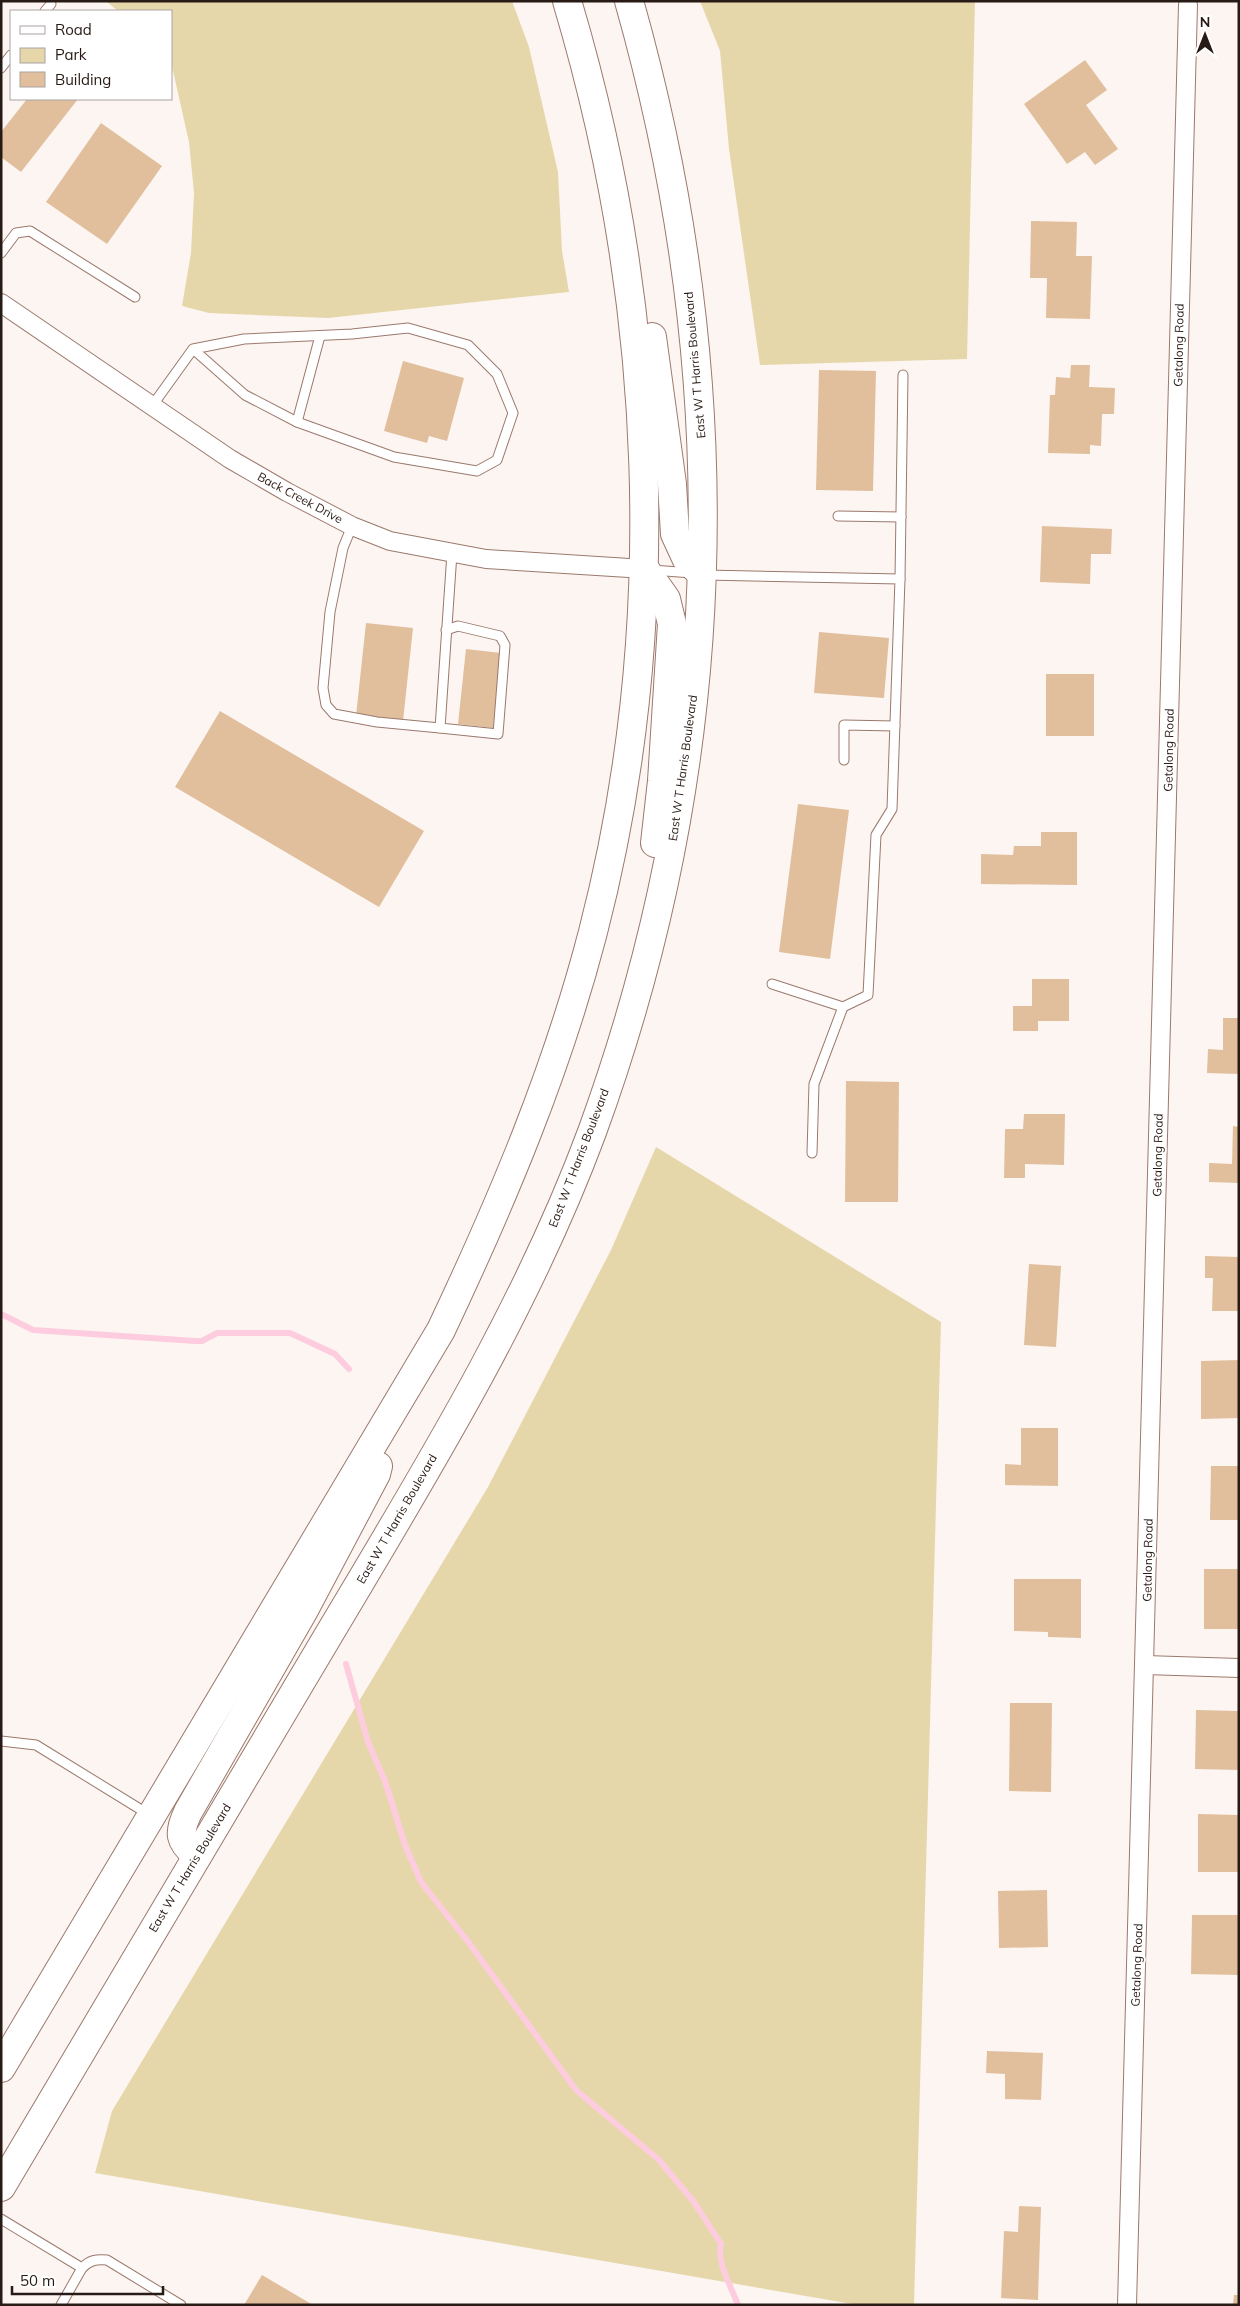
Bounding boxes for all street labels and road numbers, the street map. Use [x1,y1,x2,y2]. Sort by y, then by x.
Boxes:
street label: East W T Harris Boulevard [681,291,708,439]
street label: Getalong Road [1170,303,1187,387]
street label: Back Creek Drive [255,469,345,526]
street label: East W T Harris Boulevard [665,694,700,842]
street label: Getalong Road [1160,708,1177,792]
street label: East W T Harris Boulevard [545,1086,612,1229]
street label: Getalong Road [1149,1113,1166,1197]
street label: East W T Harris Boulevard [353,1451,440,1586]
street label: Getalong Road [1139,1518,1156,1602]
street label: East W T Harris Boulevard [145,1801,234,1935]
street label: Getalong Road [1128,1923,1145,2007]

